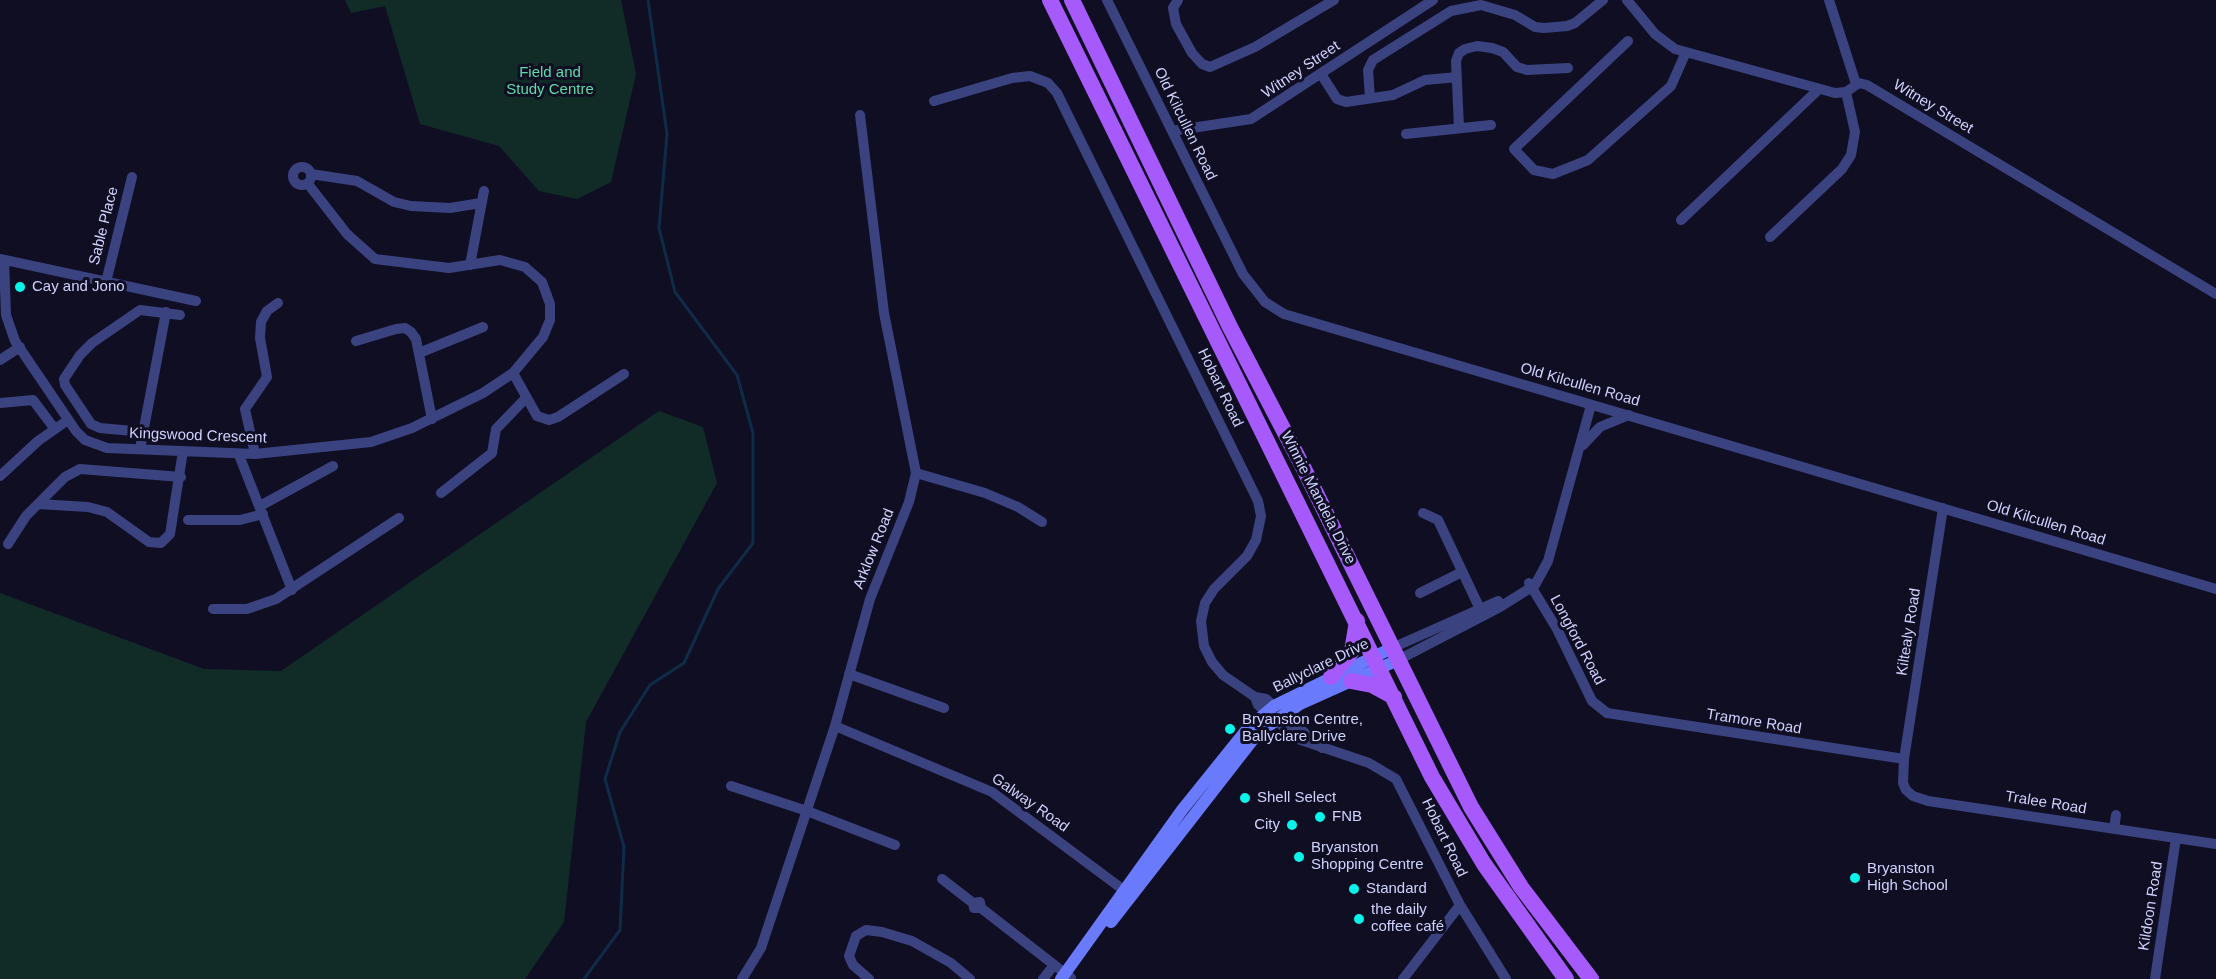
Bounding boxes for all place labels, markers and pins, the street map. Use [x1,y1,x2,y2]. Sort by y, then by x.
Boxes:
place label: Cay and Jono [32,278,125,296]
marker: Cay and Jono [13,280,27,294]
place label: Bryanston Centre, Ballyclare Drive [1242,711,1363,746]
marker: Bryanston Centre, Ballyclare Drive [1223,722,1237,736]
place label: Shell Select [1257,789,1336,807]
marker: Shell Select [1238,791,1252,805]
place label: FNB [1332,808,1362,826]
marker: FNB [1313,810,1327,824]
place label: City [1254,816,1280,834]
marker: City [1285,818,1299,832]
place label: Bryanston Shopping Centre [1311,839,1424,874]
marker: Bryanston Shopping Centre [1292,850,1306,864]
place label: Bryanston High School [1867,860,1948,895]
marker: Bryanston High School [1848,871,1862,885]
place label: Standard [1366,880,1427,898]
marker: Standard [1347,882,1361,896]
place label: the daily coffee café [1371,901,1444,936]
marker: the daily coffee café [1352,912,1366,926]

